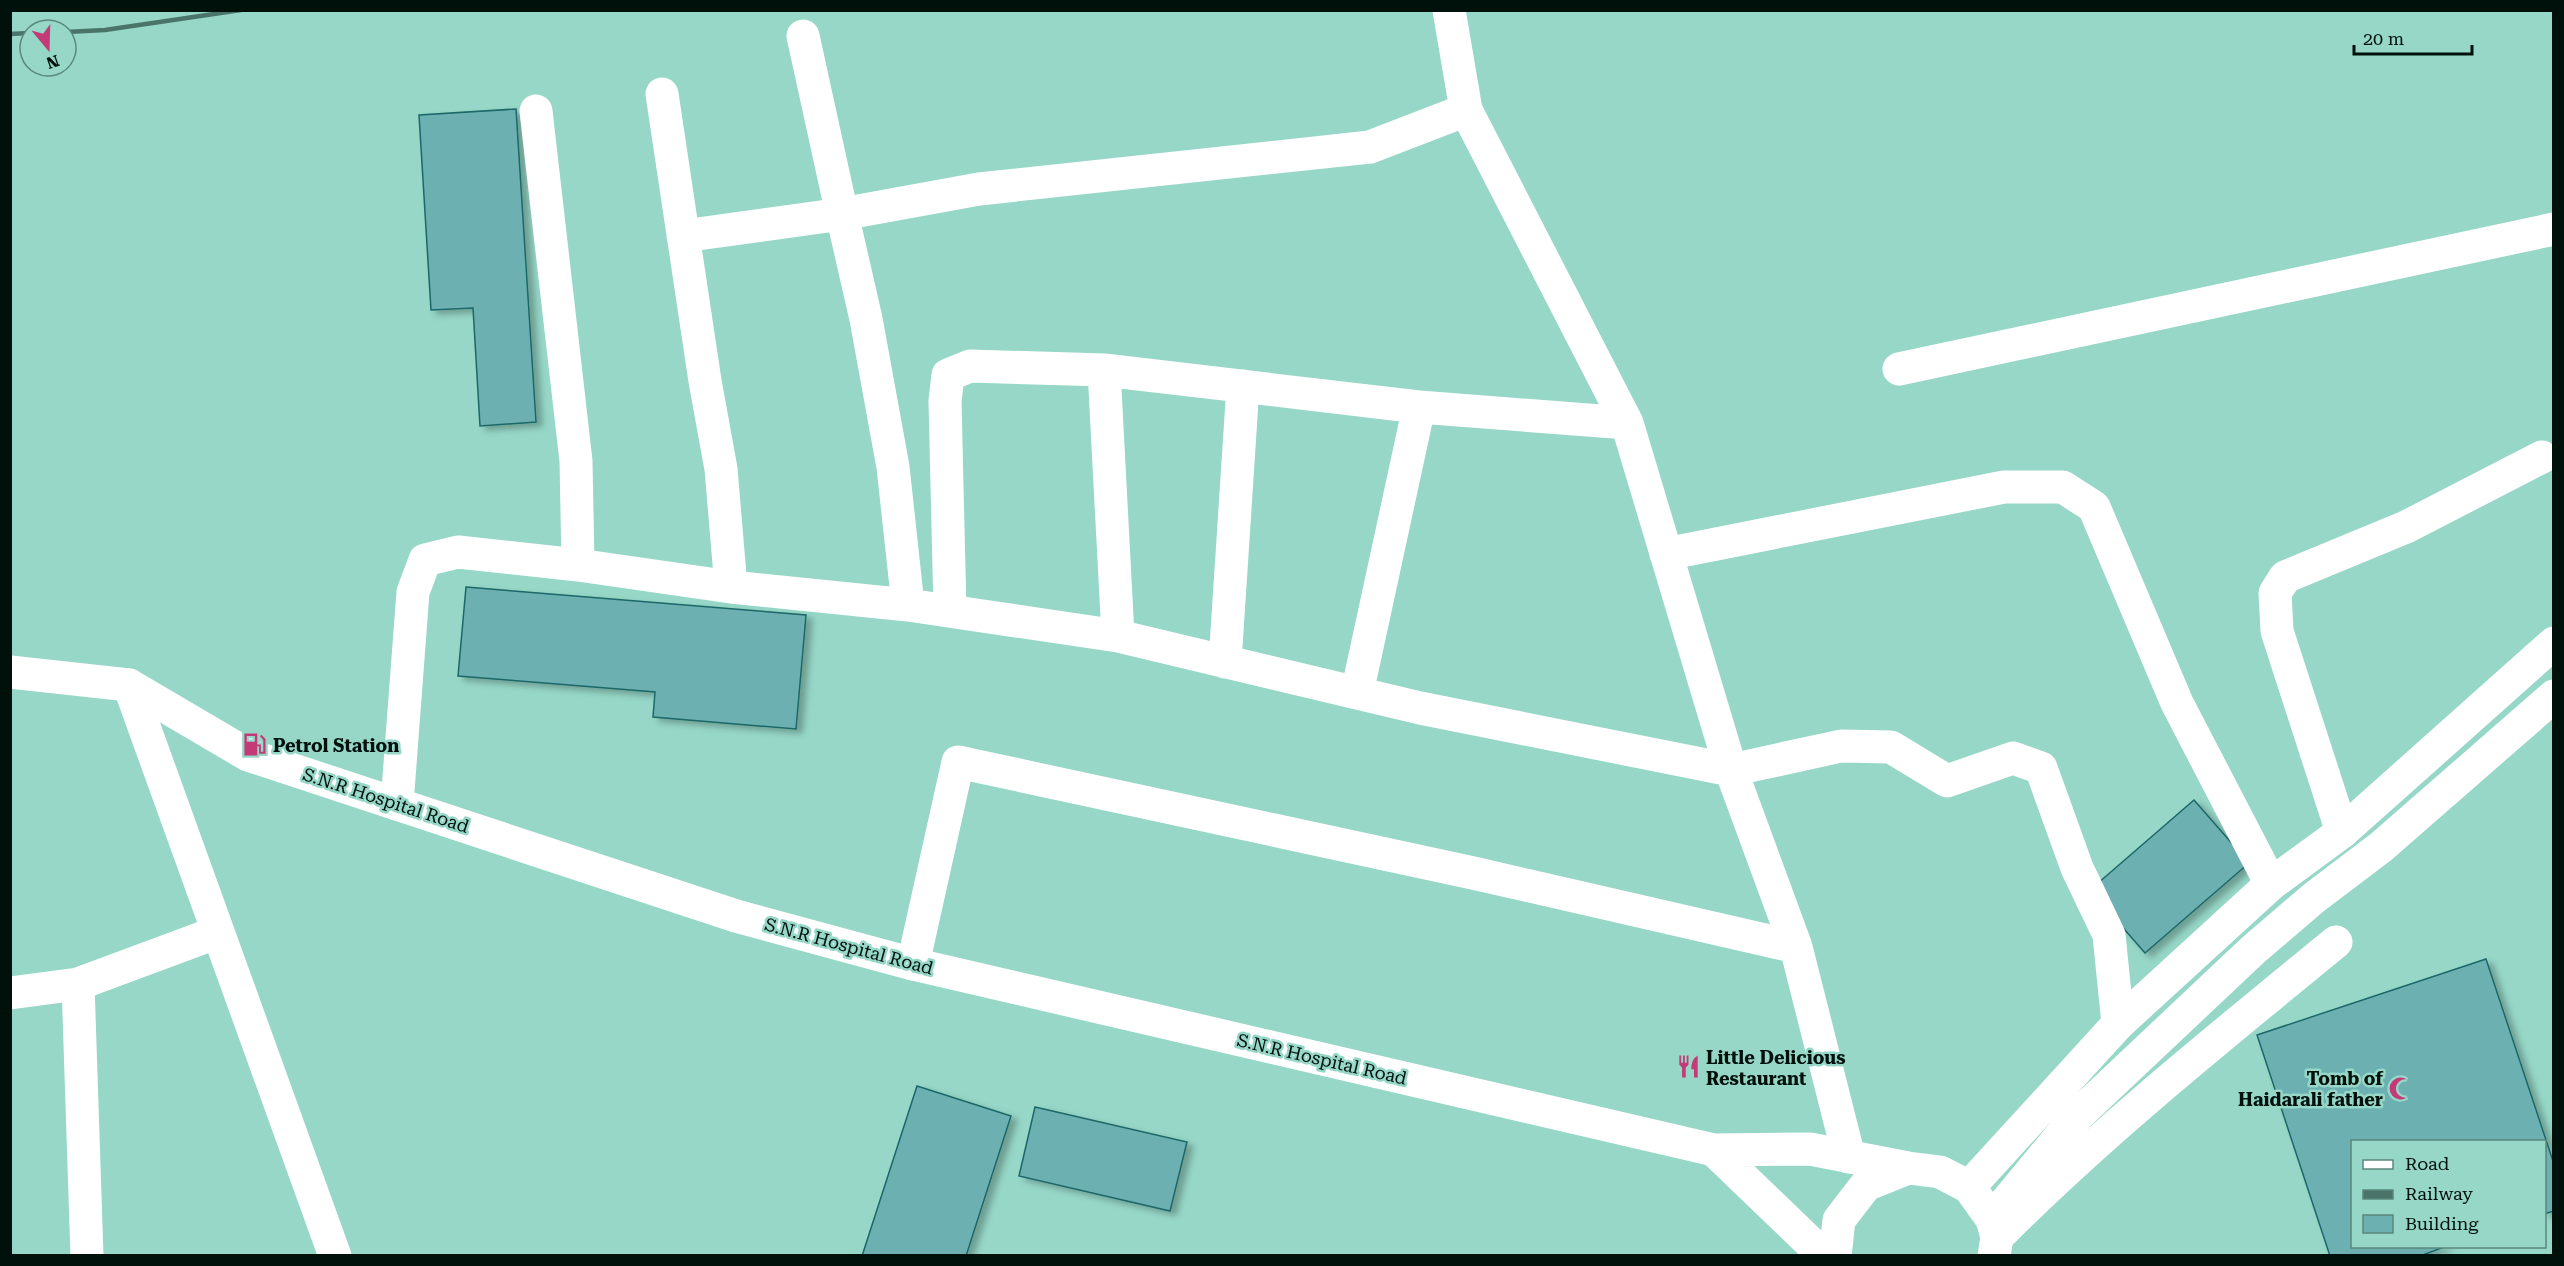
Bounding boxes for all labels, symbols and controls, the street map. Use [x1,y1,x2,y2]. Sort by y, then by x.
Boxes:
north arrow [18,18,78,78]
scale bar [2354,18,2472,56]
text: 20 m [2363,28,2404,49]
text: N [44,51,62,73]
fuel station icon: Petrol Station [242,732,268,758]
place label: Petrol Station [273,735,399,756]
street label: S.N.R Hospital Road [300,763,472,837]
street label: S.N.R Hospital Road [763,913,936,979]
street label: S.N.R Hospital Road [1235,1029,1409,1089]
place label: Little Delicious Restaurant [1706,1047,1846,1089]
restaurant icon: Little Delicious Restaurant [1675,1054,1701,1080]
place label: Tomb of Haidarali father [2238,1068,2384,1110]
mosque icon: Tomb of Haidarali father [2388,1075,2414,1101]
legend [2351,1140,2546,1248]
text: Road [2405,1153,2450,1174]
text: Railway [2405,1183,2473,1204]
text: Building [2405,1213,2479,1234]

